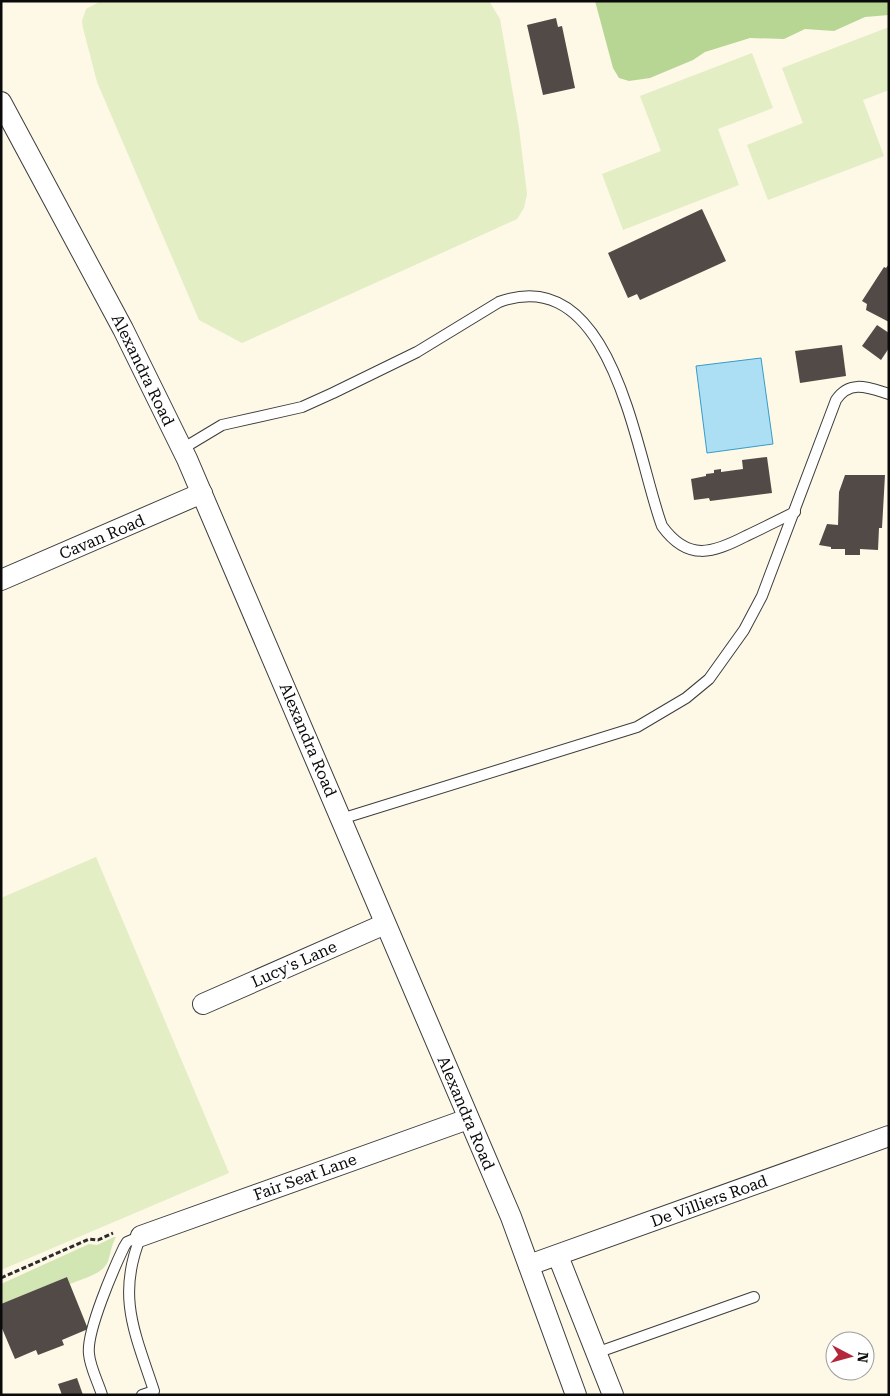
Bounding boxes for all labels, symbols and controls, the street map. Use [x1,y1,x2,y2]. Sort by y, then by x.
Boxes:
street label: Alexandra Road [108,311,178,429]
street label: Cavan Road [56,510,148,564]
street label: Alexandra Road [275,680,341,800]
street label: Lucy's Lane [248,937,340,991]
street label: Alexandra Road [433,1053,499,1173]
street label: Fair Seat Lane [251,1149,359,1204]
street label: De Villiers Road [648,1171,770,1231]
north arrow [825,1331,875,1381]
text: N [854,1351,871,1364]

